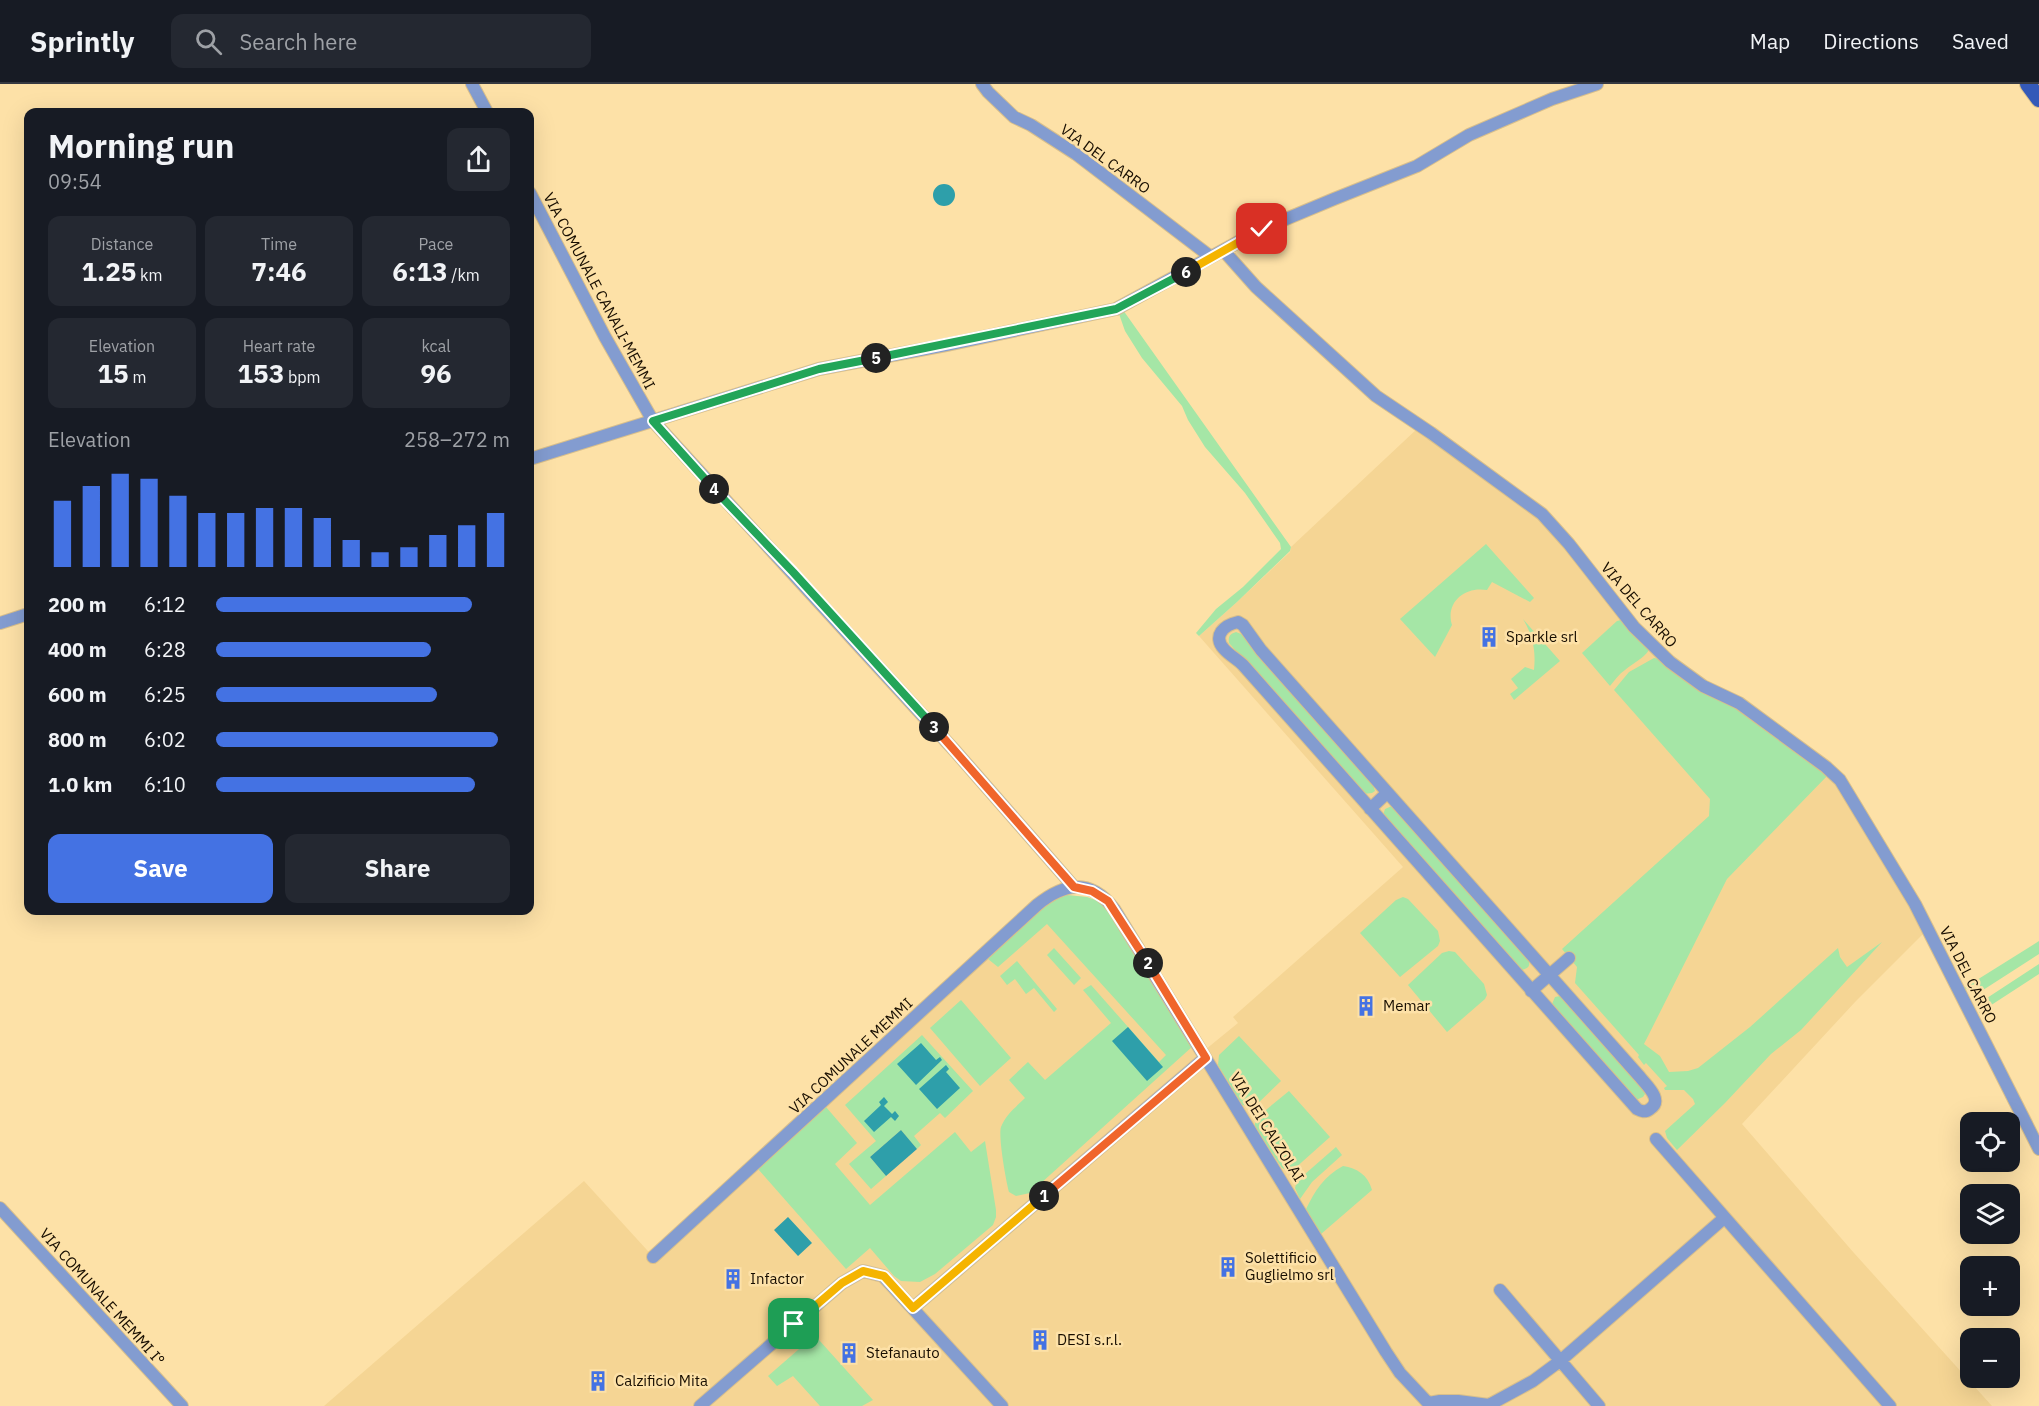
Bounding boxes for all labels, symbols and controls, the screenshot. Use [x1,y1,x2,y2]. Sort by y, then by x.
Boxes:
search box [171,14,591,68]
text: Sprintly [30,23,135,60]
icon: search [192,25,225,58]
text: Search here [240,27,357,56]
text: Map [1750,27,1790,55]
text: Directions [1823,27,1919,55]
text: Saved [1952,27,2009,55]
street label: VIA DEL CARRO [1057,120,1154,198]
text: Morning run [48,124,234,167]
button: share [447,128,510,191]
text: 09:54 [48,168,102,195]
street label: VIA COMUNALE CANALI-MEMMI [539,189,659,392]
pin [1236,203,1287,254]
icon: check [1245,212,1278,245]
text: Distance [91,234,153,254]
text: Time [261,234,297,254]
text: Pace [419,234,453,254]
text: 1.25 [81,254,136,288]
text: 7:46 [251,254,307,288]
text: 6:13 [392,254,448,288]
pin: 6 [1171,257,1201,287]
text: 6 [1181,262,1191,282]
text: km [136,265,163,285]
text: /km [448,265,480,285]
text: Elevation [89,336,155,356]
text: Heart rate [243,336,315,356]
text: kcal [421,336,451,356]
pin: 5 [861,343,891,373]
text: 5 [871,348,881,368]
text: 15 [98,356,129,390]
text: 153 [237,356,284,390]
text: 96 [420,356,452,390]
text: m [129,367,146,387]
text: bpm [284,367,321,387]
text: Elevation [48,426,131,453]
text: 258–272 m [404,426,510,453]
pin: 4 [699,474,729,504]
text: 4 [709,479,719,499]
street label: VIA DEL CARRO [1597,558,1682,651]
text: 200 m [48,591,107,618]
text: 6:12 [144,591,186,618]
building icon: Sparkle srl [1477,625,1501,649]
place label: Sparkle srl [1506,627,1578,646]
text: 400 m [48,636,107,663]
text: 6:28 [144,636,186,663]
text: 600 m [48,681,107,708]
text: 6:25 [144,681,186,708]
pin: 3 [919,712,949,742]
text: 3 [929,717,939,737]
text: 800 m [48,726,107,753]
text: 6:02 [144,726,186,753]
text: 1.0 km [48,771,112,798]
text: 6:10 [144,771,186,798]
button: Save [48,834,273,903]
button: Share [285,834,510,903]
street label: VIA DEL CARRO [1936,923,2001,1027]
pin: 2 [1133,948,1163,978]
text: 2 [1143,953,1153,973]
street label: VIA COMUNALE MEMMI [785,994,916,1118]
building icon: Memar [1354,994,1378,1018]
place label: Memar [1383,996,1431,1015]
street label: VIA DEI CALZOLAI [1226,1068,1309,1185]
map controls [1960,1112,2020,1388]
button: locate [1960,1112,2020,1172]
pin: 1 [1029,1181,1059,1211]
button: layers [1960,1184,2020,1244]
text: 1 [1039,1186,1049,1206]
street label: VIA COMUNALE MEMMI I° [36,1224,169,1369]
place label: Solettificio Guglielmo srl [1245,1248,1334,1284]
building icon: Solettificio Guglielmo srl [1216,1255,1240,1279]
button: + [1960,1256,2020,1316]
building icon: Infactor [721,1267,745,1291]
place label: Infactor [750,1269,805,1288]
pin [768,1298,819,1349]
icon: arrive [777,1307,810,1340]
building icon: DESI s.r.l. [1028,1328,1052,1352]
button: − [1960,1328,2020,1388]
place label: DESI s.r.l. [1057,1330,1122,1349]
building icon: Stefanauto [837,1341,861,1365]
place label: Stefanauto [866,1343,940,1362]
building icon: Calzificio Mita [586,1369,610,1393]
place label: Calzificio Mita [615,1371,708,1390]

